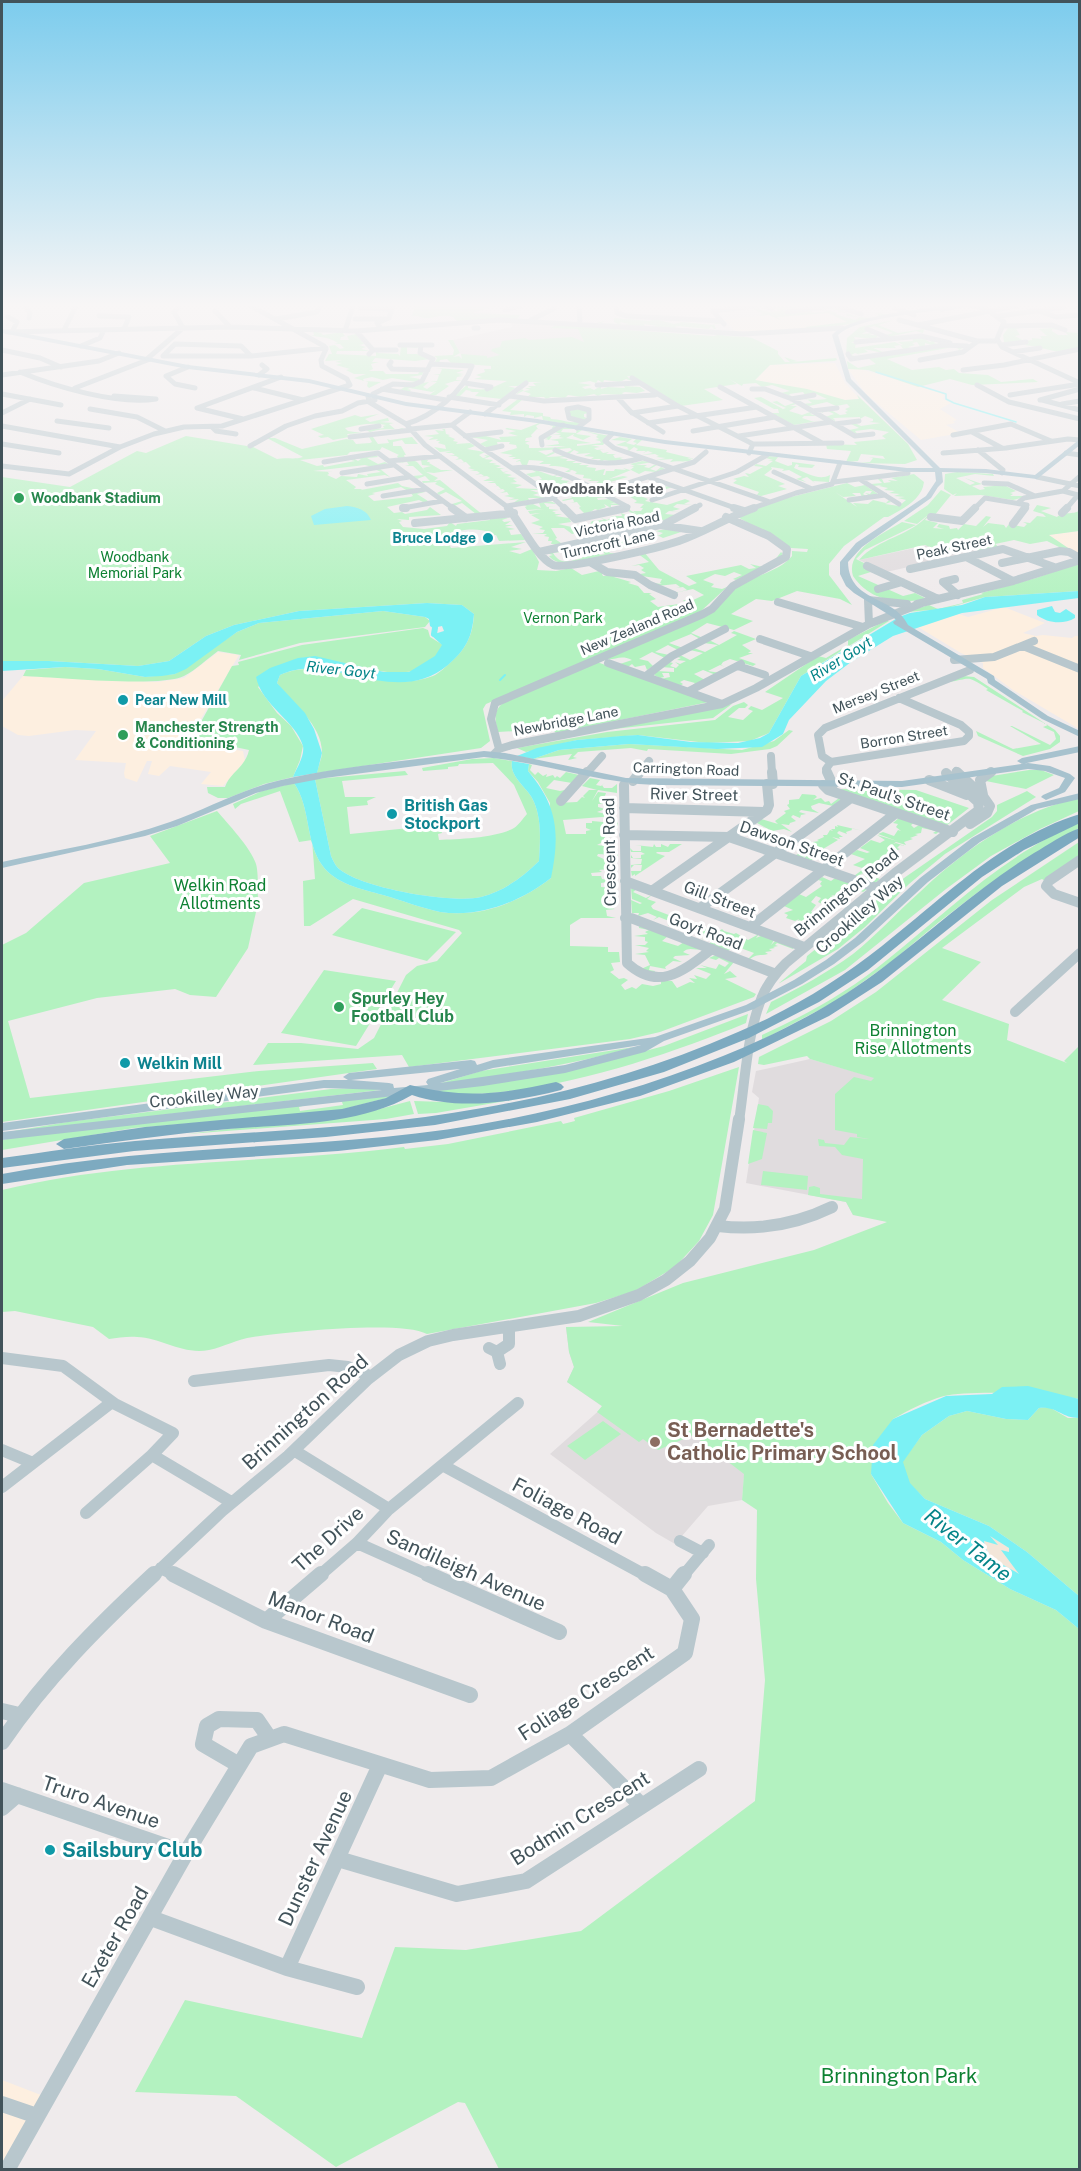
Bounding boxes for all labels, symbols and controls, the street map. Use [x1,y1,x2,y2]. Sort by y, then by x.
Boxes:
district label: Woodbank Estate [538,480,664,497]
place label: Woodbank Stadium [31,490,161,506]
marker: Woodbank Stadium [12,491,26,505]
street label: Victoria Road [573,508,661,540]
street label: Turncroft Lane [560,526,656,562]
place label: Bruce Lodge [392,530,476,546]
marker: Bruce Lodge [481,531,495,545]
street label: Peak Street [915,531,993,563]
park label: Woodbank Memorial Park [88,549,182,581]
street label: New Zealand Road [578,596,696,658]
park label: Vernon Park [523,610,603,626]
water label: River Goyt [807,633,875,684]
water label: River Goyt [305,657,377,682]
street label: Mersey Street [830,667,922,717]
place label: Pear New Mill [135,692,228,708]
marker: Pear New Mill [116,693,130,707]
street label: Newbridge Lane [512,703,620,739]
place label: Manchester Strength & Conditioning [135,719,279,751]
street label: Borron Street [859,722,949,752]
marker: Manchester Strength & Conditioning [116,728,130,742]
street label: Carrington Road [633,759,739,779]
street label: St. Paul's Street [835,768,953,825]
street label: River Street [650,784,738,805]
place label: British Gas Stockport [404,796,488,833]
street label: Crescent Road [599,797,620,907]
marker: British Gas Stockport [385,807,399,821]
street label: Dawson Street [737,817,846,870]
street label: Brinnington Road [790,844,902,940]
street label: Crookilley Way [812,871,907,958]
park label: Welkin Road Allotments [174,876,266,913]
street label: Gill Street [681,877,759,922]
street label: Goyt Road [666,909,745,954]
place label: Spurley Hey Football Club [351,989,454,1026]
marker: Spurley Hey Football Club [332,1000,346,1014]
park label: Brinnington Rise Allotments [854,1021,972,1058]
place label: Welkin Mill [137,1054,222,1073]
marker: Welkin Mill [118,1056,132,1070]
street label: Crookilley Way [148,1081,260,1112]
street label: Brinnington Road [237,1349,373,1475]
place label: St Bernadette's Catholic Primary School [667,1418,897,1465]
marker: St Bernadette's Catholic Primary School [648,1435,662,1449]
street label: Foliage Road [508,1472,626,1550]
street label: The Drive [288,1501,368,1577]
water label: River Tame [920,1503,1017,1586]
street label: Sandileigh Avenue [382,1524,550,1616]
street label: Manor Road [265,1586,377,1648]
street label: Foliage Crescent [514,1640,658,1746]
street label: Bodmin Crescent [506,1766,654,1870]
street label: Truro Avenue [39,1771,163,1833]
street label: Dunster Avenue [273,1786,357,1930]
place label: Sailsbury Club [62,1838,202,1862]
marker: Sailsbury Club [43,1843,57,1857]
street label: Exeter Road [76,1882,154,1992]
park label: Brinnington Park [821,2064,977,2088]

